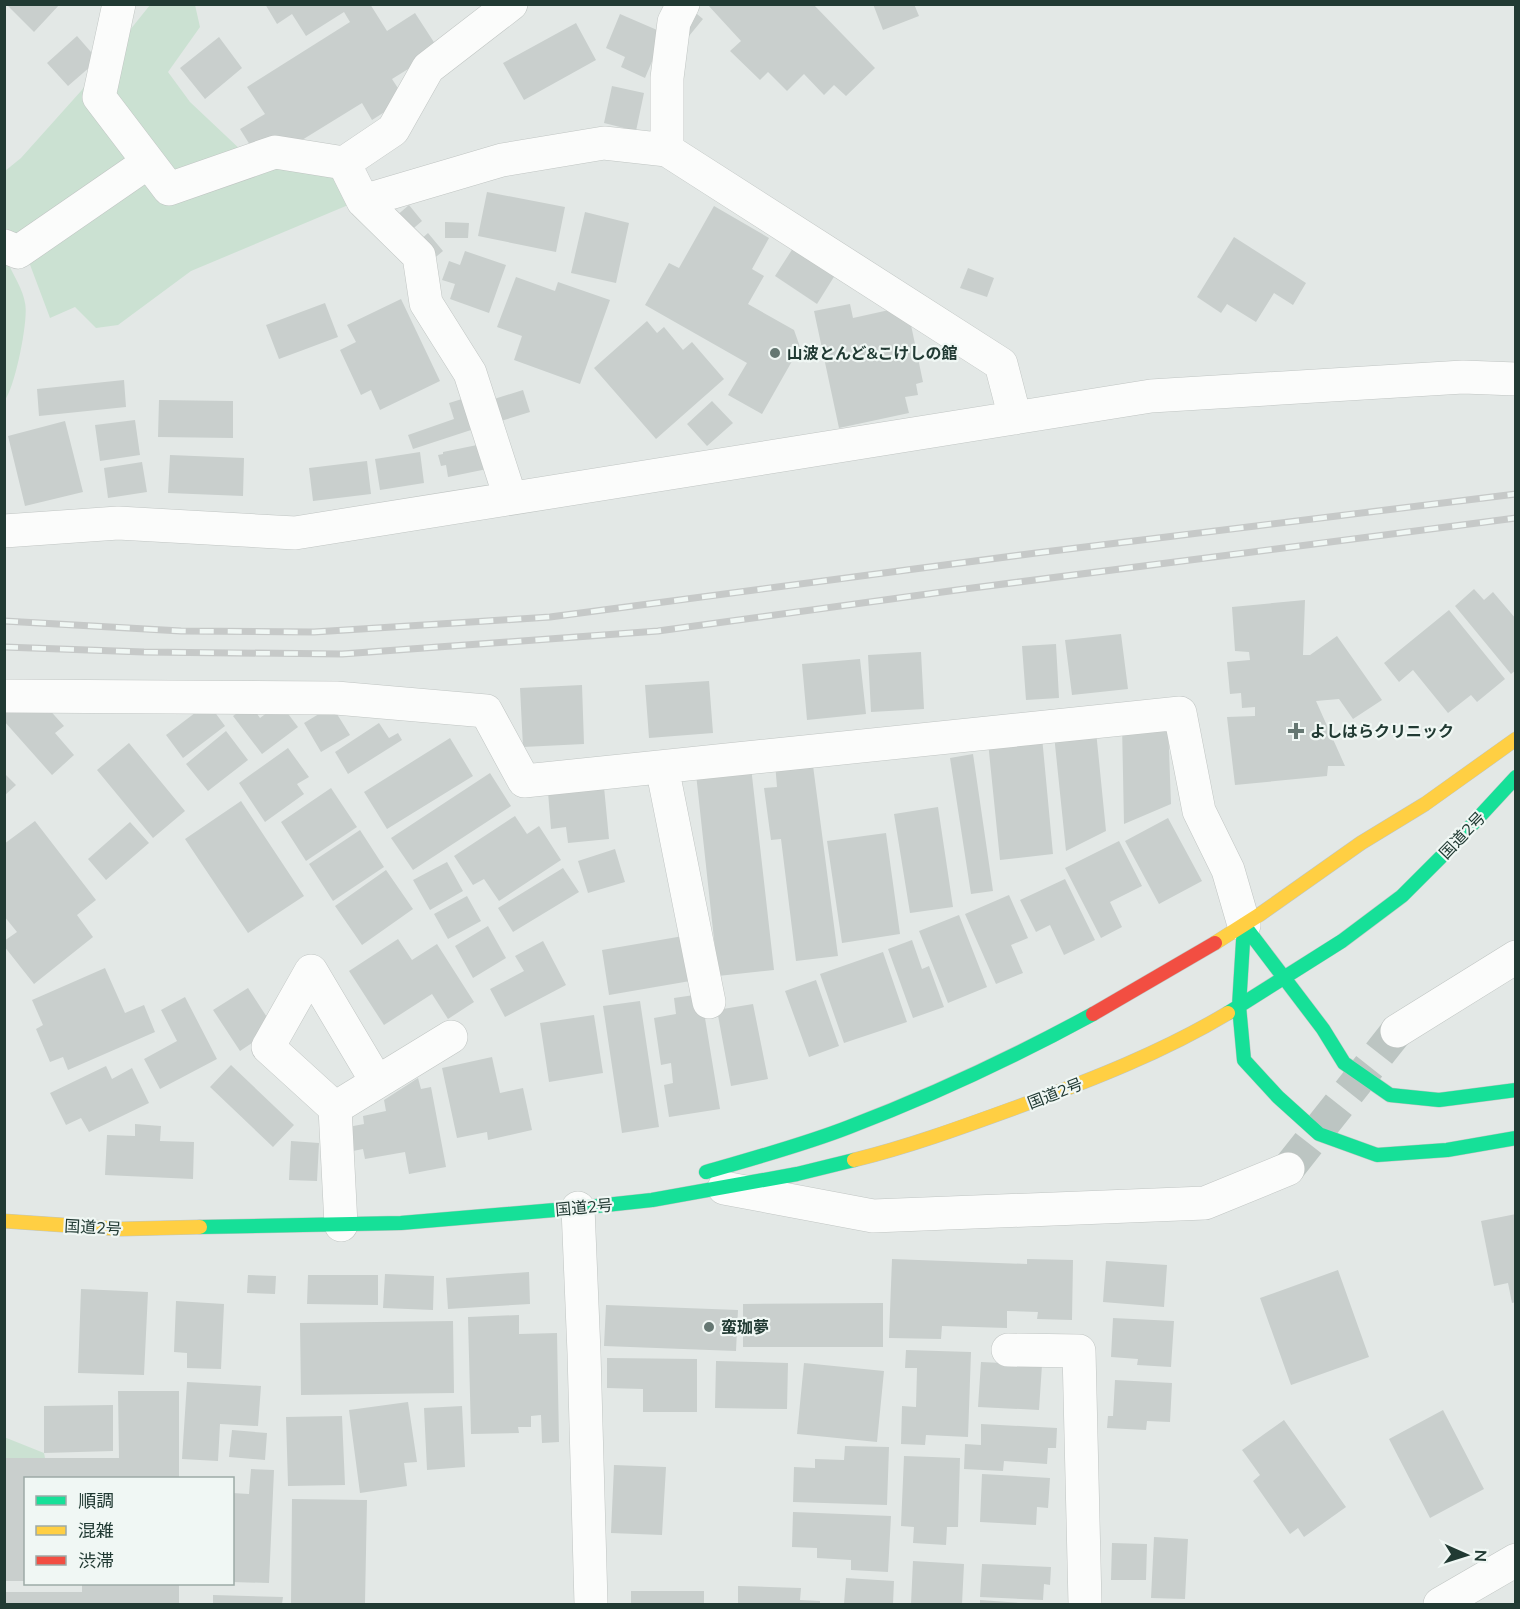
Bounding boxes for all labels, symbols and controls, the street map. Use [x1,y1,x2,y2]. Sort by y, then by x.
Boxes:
place label: 山波とんど&こけしの館 [787,343,958,363]
marker: 山波とんど&こけしの館 [768,346,782,360]
place label: よしはらクリニック [1310,721,1454,741]
marker: よしはらクリニック [1287,722,1305,740]
street label: 国道2号 [1435,807,1489,863]
street label: 国道2号 [1025,1073,1085,1113]
street label: 国道2号 [554,1195,614,1219]
street label: 国道2号 [64,1216,122,1238]
place label: 蛮珈夢 [721,1317,769,1337]
marker: 蛮珈夢 [702,1320,716,1334]
legend [24,1477,234,1585]
text: 順調 [78,1489,114,1512]
text: 混雑 [78,1519,114,1542]
north arrow [1436,1525,1496,1585]
text: 渋滞 [78,1549,114,1572]
text: N [1471,1549,1491,1562]

